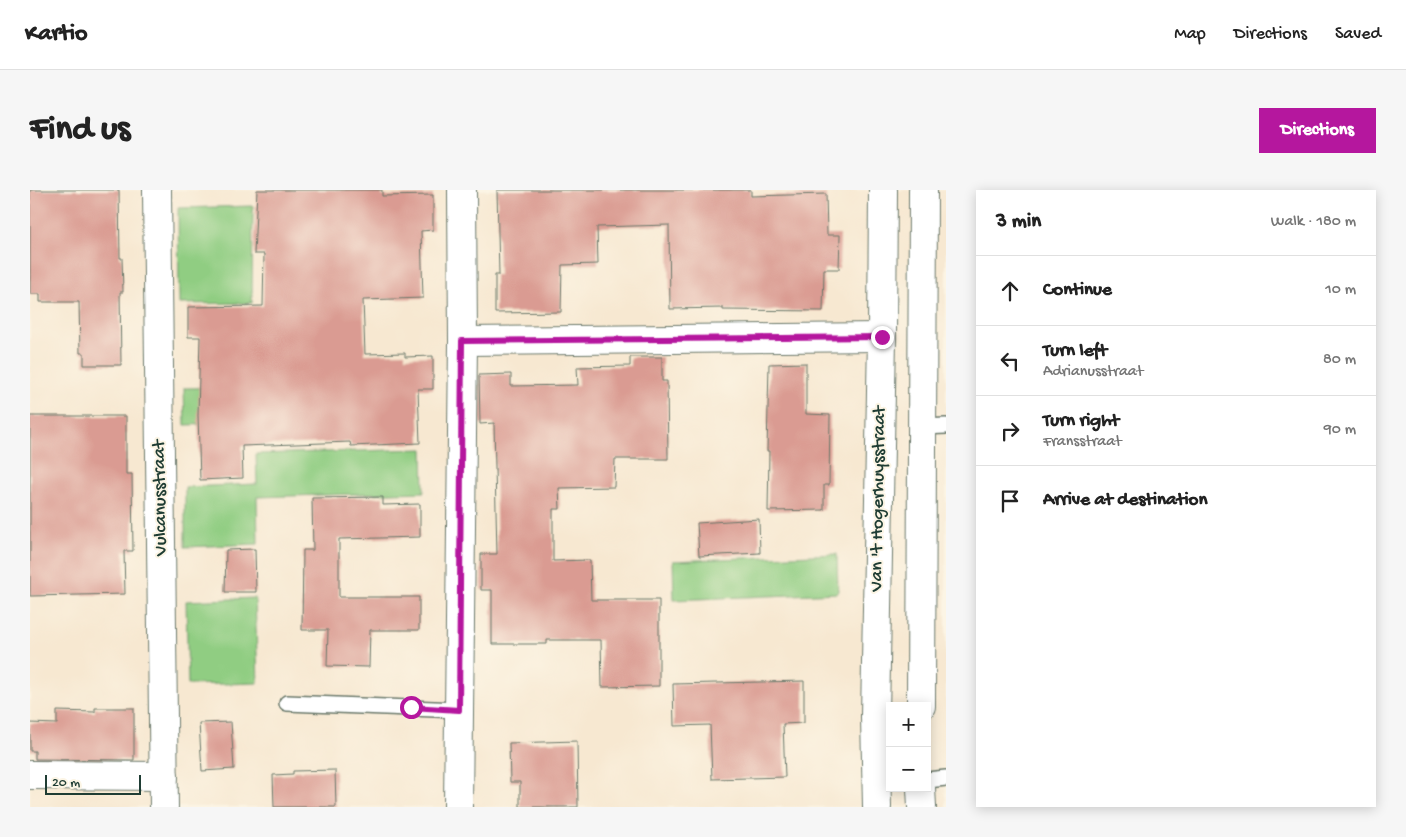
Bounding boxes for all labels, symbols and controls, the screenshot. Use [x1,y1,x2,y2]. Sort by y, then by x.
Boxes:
text: Kartio [25,20,88,49]
text: Map [1174,24,1206,45]
text: Directions [1234,24,1307,45]
text: Saved [1335,24,1381,45]
button: Directions [1259,108,1376,153]
text: Find us [30,110,130,151]
text: 3 min [996,210,1041,235]
text: Walk · 180 m [1271,213,1356,232]
icon: ahead [996,277,1024,305]
text: Continue [1043,279,1112,302]
text: 10 m [1325,281,1356,300]
route end [871,326,894,349]
text: Turn left [1043,340,1107,363]
icon: left [996,347,1024,375]
text: 80 m [1323,351,1356,370]
text: Adrianusstraat [1043,363,1143,382]
street label: Van 't Hogerhuysstraat [866,404,892,593]
text: Turn right [1043,410,1119,433]
icon: right [996,417,1024,445]
text: 90 m [1324,421,1356,440]
text: Fransstraat [1043,433,1122,452]
street label: Vulcanusstraat [148,438,174,557]
icon: arrive [996,487,1024,515]
text: Arrive at destination [1043,489,1207,512]
route start [400,696,423,719]
map controls [886,702,931,792]
button: + [886,702,931,747]
button: − [886,747,931,792]
scale bar [45,772,141,795]
text: 20 m [52,775,80,792]

